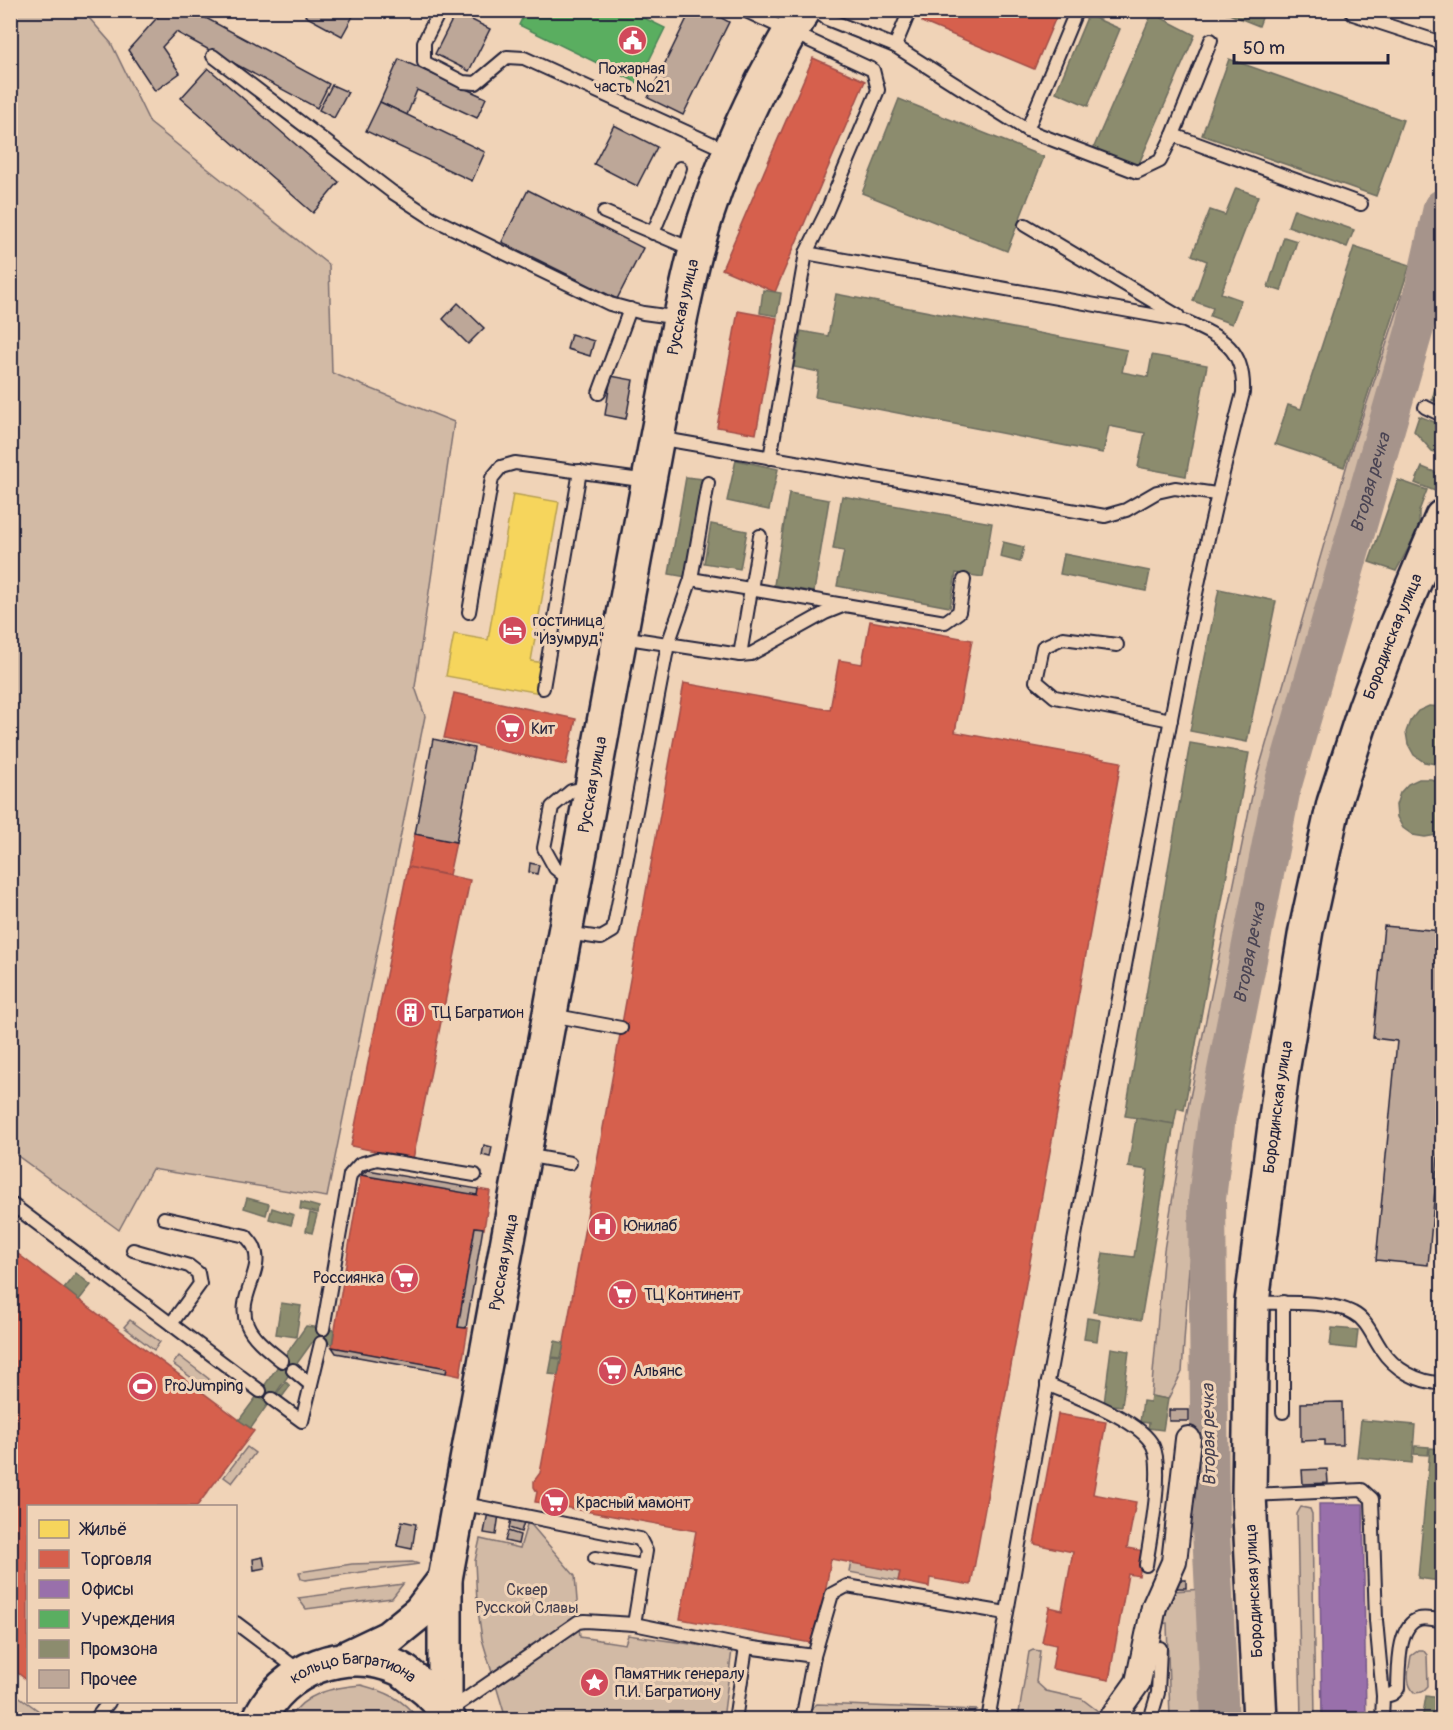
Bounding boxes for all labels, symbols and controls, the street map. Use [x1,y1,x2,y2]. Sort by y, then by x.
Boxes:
public building icon: Пожарная часть №21 [616,25,648,57]
scale bar [1234,27,1388,65]
text: 50 m [1243,37,1285,60]
place label: Пожарная часть №21 [594,59,670,97]
street label: Русская улица [663,257,703,357]
water label: Вторая речка [1345,429,1396,535]
street label: Бородинская улица [1359,570,1427,702]
place label: гостиница "Изумруд" [533,611,605,649]
hotel icon: гостиница "Изумруд" [496,614,528,646]
supermarket icon: Кит [494,713,526,745]
place label: Кит [531,719,555,739]
street label: Русская улица [574,735,611,834]
water label: Вторая речка [1228,899,1271,1005]
building icon: ТЦ Багратион [394,997,426,1029]
place label: ТЦ Багратион [431,1003,524,1023]
street label: Бородинская улица [1259,1039,1297,1175]
hospital icon: Юнилаб [587,1210,619,1242]
street label: Русская улица [485,1213,523,1312]
place label: Юнилаб [624,1216,677,1236]
supermarket icon: Россиянка [389,1262,421,1294]
place label: Россиянка [313,1268,384,1288]
supermarket icon: ТЦ Континент [607,1279,639,1311]
place label: ТЦ Континент [644,1285,741,1305]
supermarket icon: Альянс [596,1355,628,1387]
place label: Альянс [633,1361,683,1381]
sports icon: ProJumping [127,1370,159,1402]
place label: ProJumping [164,1376,243,1396]
water label: Вторая речка [1197,1382,1221,1486]
supermarket icon: Красный мамонт [539,1487,571,1519]
place label: Красный мамонт [576,1493,691,1513]
legend [27,1505,237,1703]
text: Жильё [78,1518,127,1541]
street label: Бородинская улица [1241,1524,1267,1658]
text: Торговля [81,1548,152,1571]
text: Офисы [81,1578,134,1601]
park label: Сквер Русской Славы [476,1580,578,1618]
text: Учреждения [81,1608,175,1631]
text: Промзона [81,1638,158,1661]
text: кольцо Багратиона [286,1649,420,1688]
place label: Памятник генералу П.И. Багратиону [615,1664,745,1702]
place icon: Памятник генералу П.И. Багратиону [578,1667,610,1699]
text: Прочее [81,1668,137,1691]
street label: кольцо Багратиона [287,1673,419,1695]

